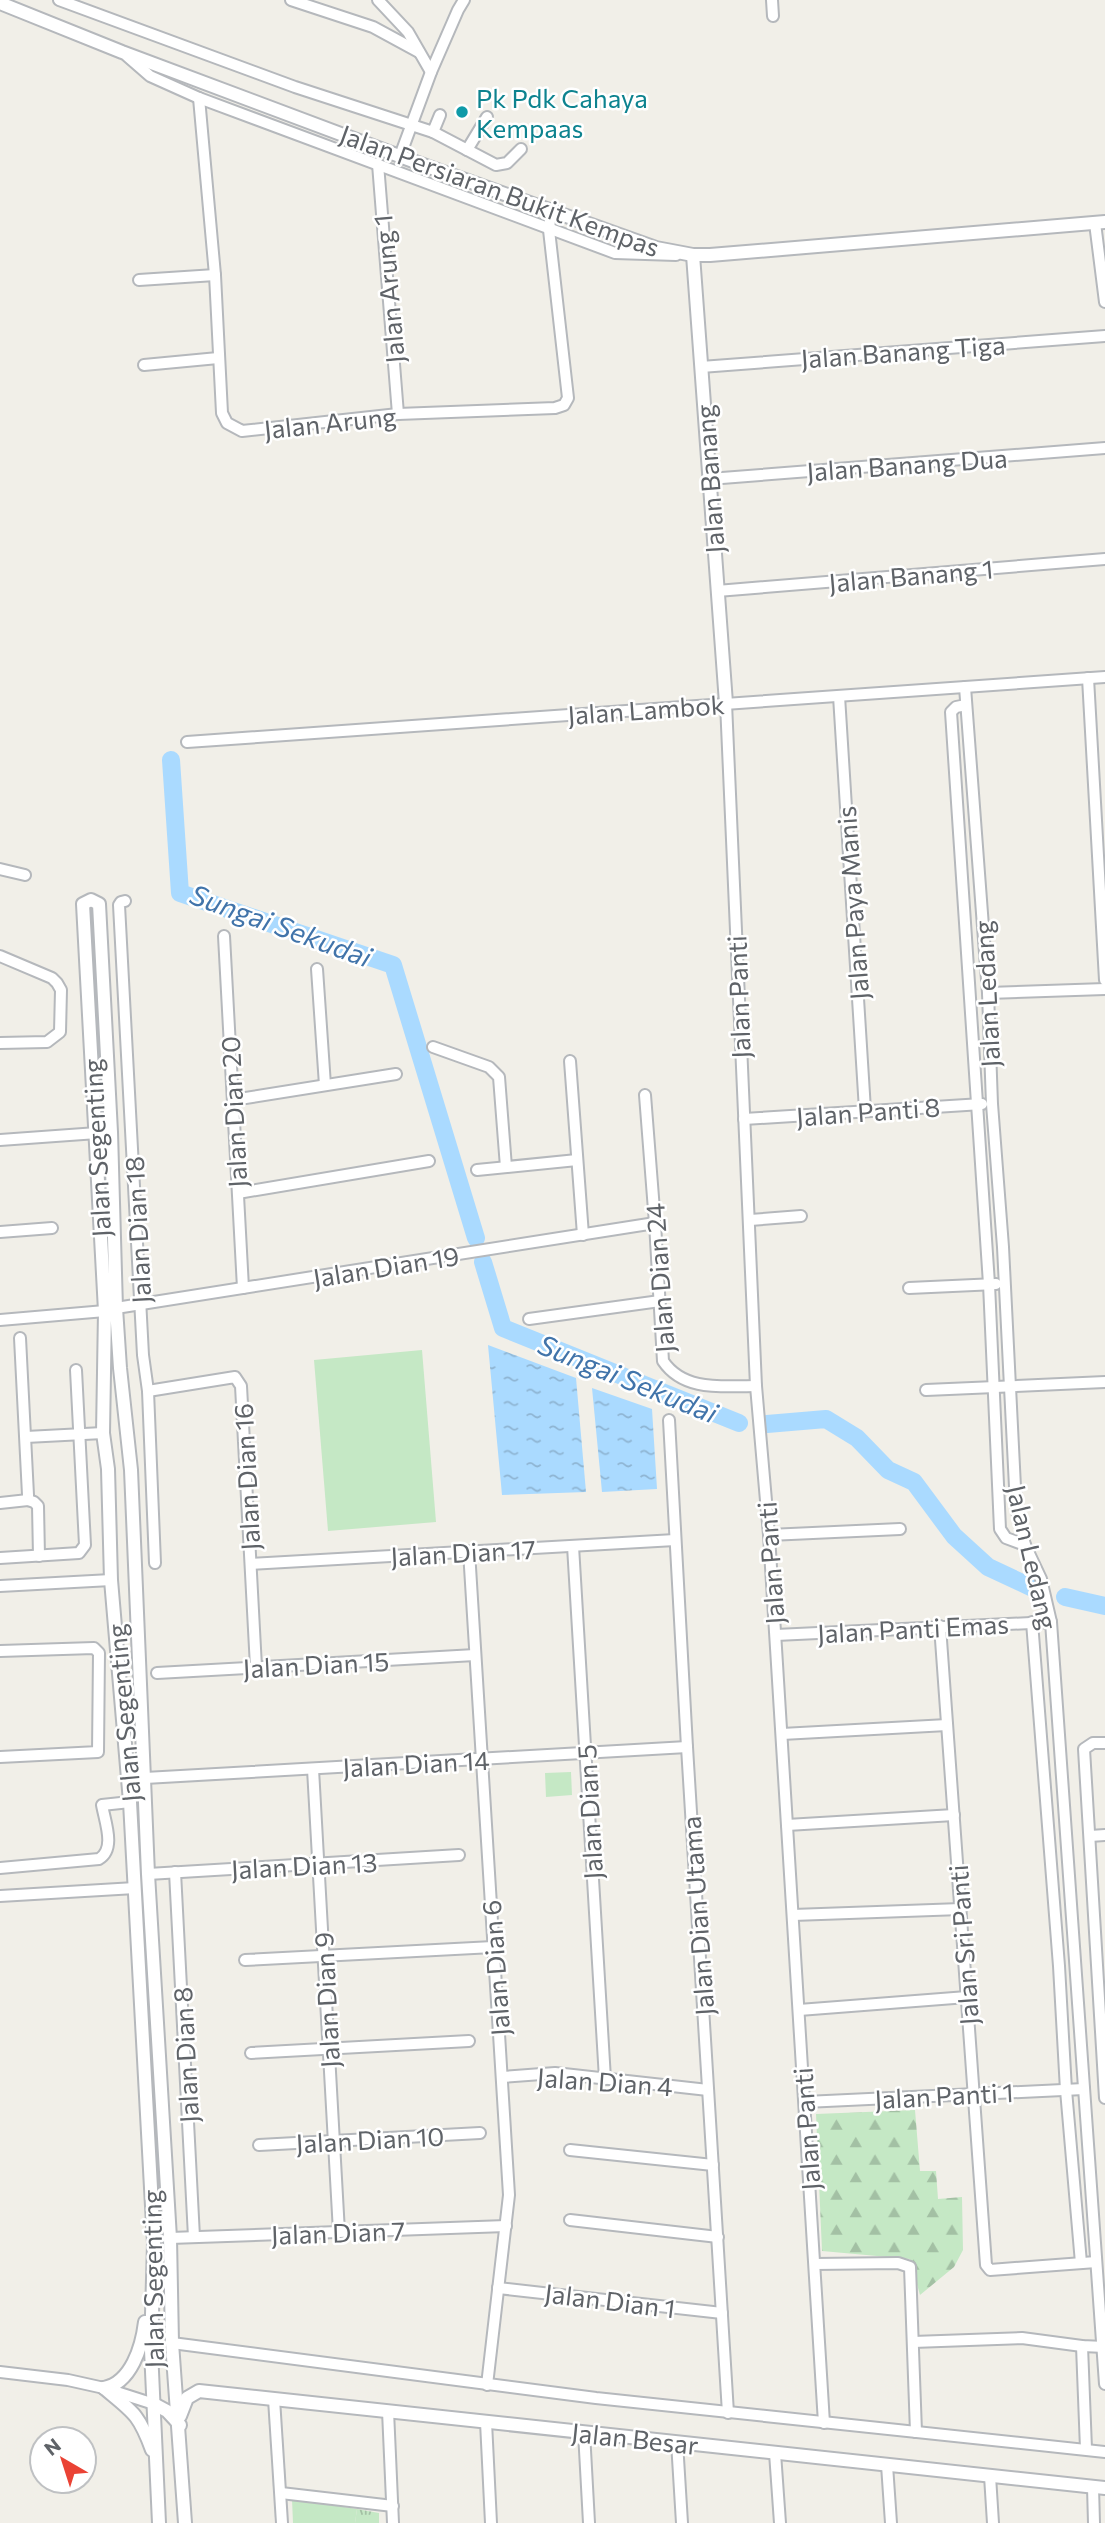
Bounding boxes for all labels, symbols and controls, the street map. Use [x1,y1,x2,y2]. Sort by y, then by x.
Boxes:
place label: Pk Pdk Cahaya Kempaas [476,82,648,143]
marker: Pk Pdk Cahaya Kempaas [454,104,470,120]
street label: Jalan Persiaran Bukit Kempas [336,118,664,262]
street label: Jalan Arung 1 [366,213,410,365]
street label: Jalan Banang Tiga [800,328,1006,374]
street label: Jalan Arung [262,400,398,444]
street label: Jalan Banang [688,404,730,554]
street label: Jalan Banang Dua [805,442,1009,486]
street label: Jalan Banang 1 [827,552,995,598]
street label: Jalan Lambok [566,688,726,730]
street label: Jalan Paya Manis [830,805,874,1001]
water label: Sungai Sekudai [186,876,377,974]
street label: Jalan Ledang [967,920,1005,1068]
street label: Jalan Panti [720,935,756,1059]
street label: Jalan Dian 20 [214,1035,252,1189]
street label: Jalan Segenting [76,1058,116,1238]
street label: Jalan Panti 8 [795,1091,941,1131]
street label: Jalan Dian 18 [118,1156,156,1304]
street label: Jalan Dian 24 [638,1202,680,1354]
street label: Jalan Dian 19 [311,1239,461,1293]
water label: Sungai Sekudai [533,1327,723,1430]
street label: Jalan Dian 16 [227,1403,265,1551]
street label: Jalan Ledang [1001,1482,1065,1632]
street label: Jalan Panti [750,1500,790,1626]
street label: Jalan Dian 17 [390,1533,536,1571]
street label: Jalan Panti Emas [816,1607,1010,1649]
street label: Jalan Segenting [100,1622,146,1804]
street label: Jalan Dian 15 [242,1645,390,1683]
street label: Jalan Dian 14 [342,1744,490,1782]
street label: Jalan Dian 5 [570,1744,608,1880]
street label: Jalan Dian Utama [675,1815,719,2017]
street label: Jalan Dian 13 [230,1846,378,1884]
street label: Jalan Sri Panti [942,1864,984,2026]
street label: Jalan Dian 6 [475,1899,515,2037]
street label: Jalan Dian 9 [307,1931,345,2069]
street label: Jalan Dian 8 [166,1986,204,2124]
street label: Jalan Dian 4 [536,2061,674,2101]
street label: Jalan Panti [786,2066,826,2192]
street label: Jalan Panti 1 [874,2076,1014,2114]
street label: Jalan Dian 10 [295,2120,445,2158]
street label: Jalan Segenting [135,2189,169,2369]
street label: Jalan Dian 7 [270,2214,406,2250]
street label: Jalan Dian 1 [543,2277,677,2323]
street label: Jalan Besar [570,2416,700,2460]
north arrow [28,2425,98,2495]
text: N [39,2433,65,2460]

